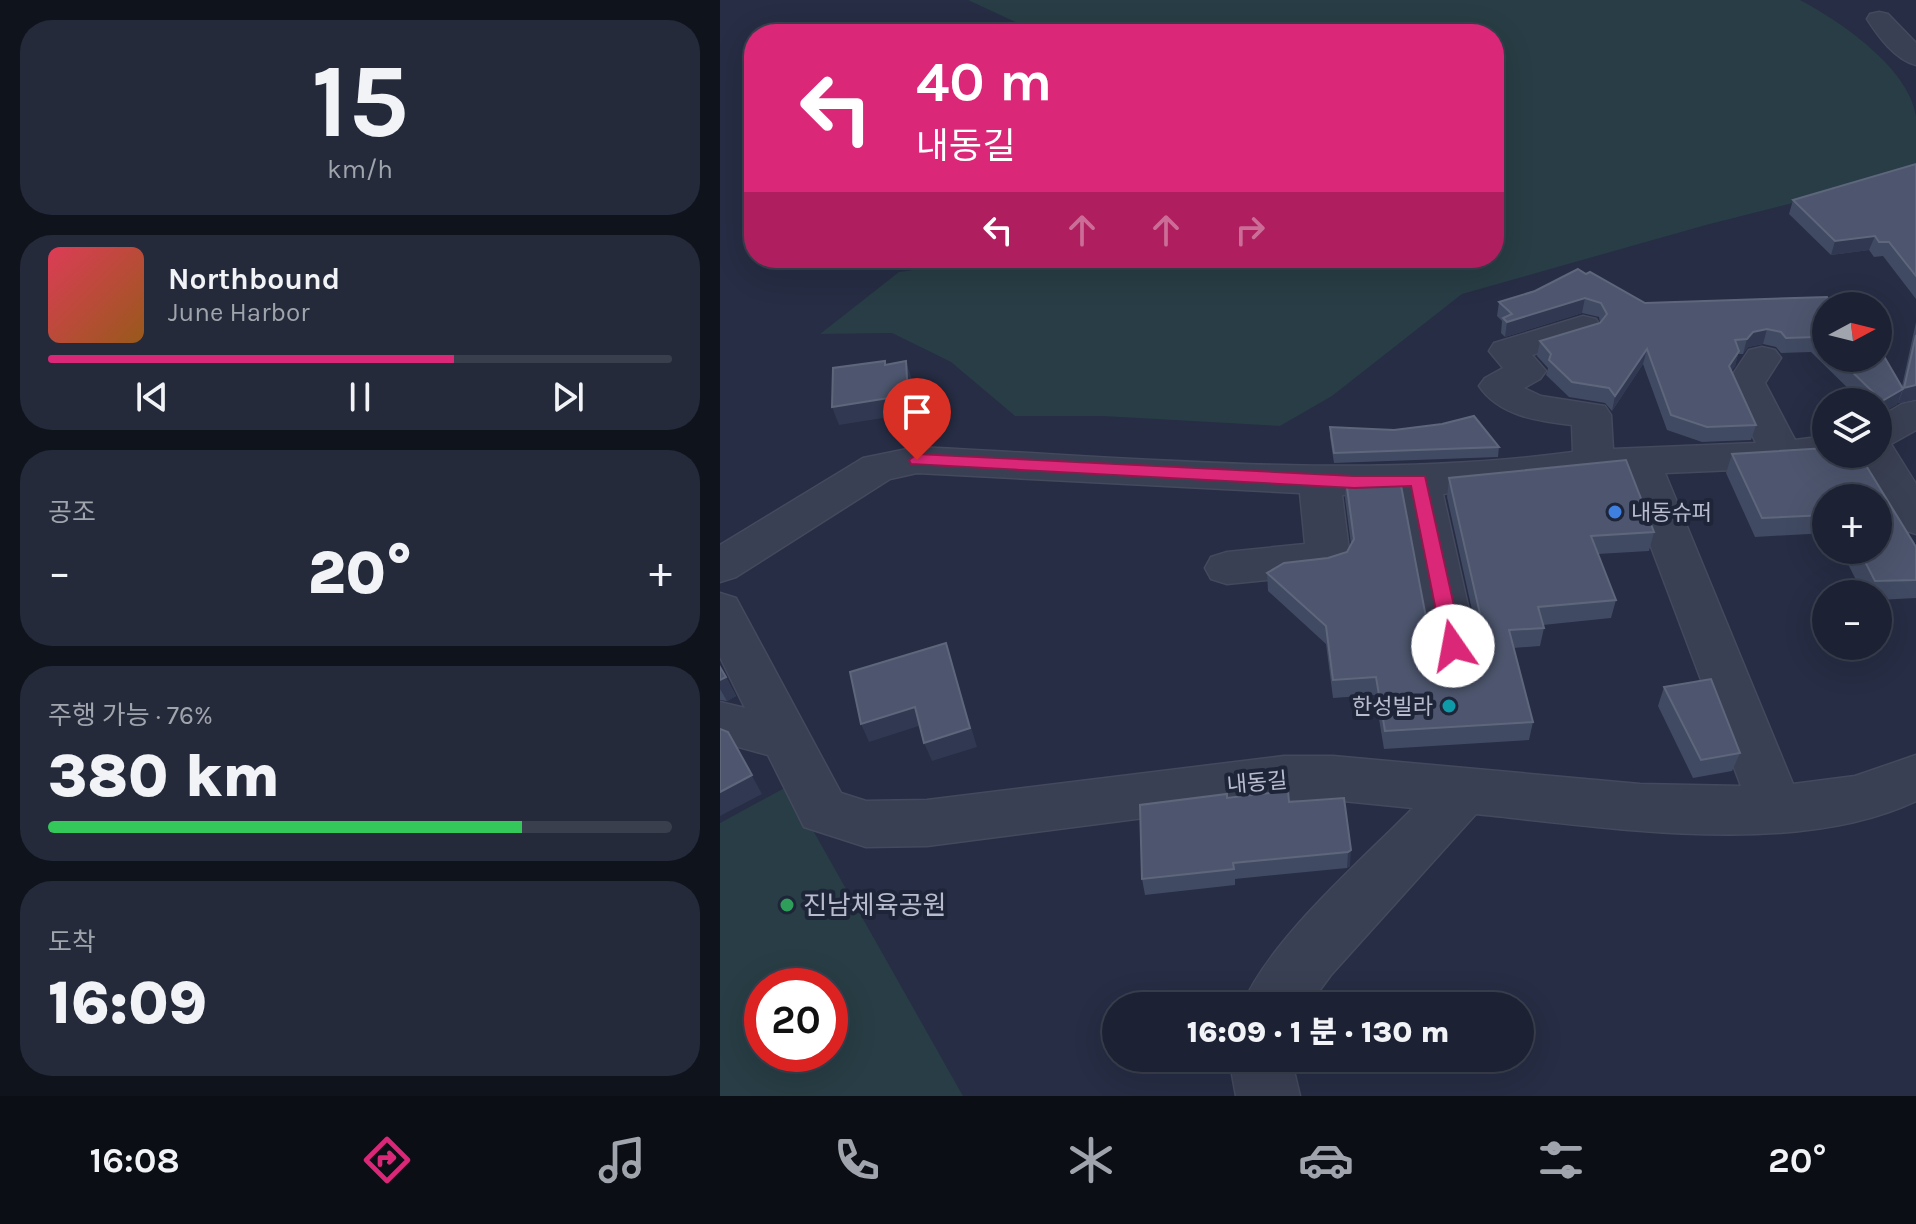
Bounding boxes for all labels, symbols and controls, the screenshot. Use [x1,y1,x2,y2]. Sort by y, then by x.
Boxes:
text: 15 [311,41,409,162]
text: 40 m [916,49,1052,114]
icon: left [784,56,888,160]
text: 내동길 [916,125,1015,167]
text: km/h [327,154,393,185]
icon: left [976,208,1020,252]
icon: ahead [1060,208,1104,252]
icon: ahead [1144,208,1188,252]
icon: right [1228,208,1272,252]
text: Northbound [168,261,340,297]
north arrow [1812,292,1892,372]
map controls [1812,292,1892,660]
text: June Harbor [168,297,310,328]
icon: previous [130,375,174,419]
icon: pause [338,375,382,419]
icon: next [546,375,590,419]
pin [883,378,951,460]
button: layers [1812,388,1892,468]
icon: arrive [895,390,939,434]
button: + [1812,484,1892,564]
text: 공조 [48,497,96,528]
place label: 내동슈퍼 [1631,500,1712,526]
marker: 내동슈퍼 [1606,503,1624,521]
text: 20° [308,538,412,608]
text: − [48,547,71,598]
text: + [649,547,672,598]
button: − [1812,580,1892,660]
position arrow [1411,604,1495,688]
place label: 한성빌라 [1352,694,1433,720]
marker: 한성빌라 [1440,697,1458,715]
text: 주행 가능 · 76% [48,700,213,731]
text: 380 km [48,741,280,811]
street label: 내동길 [1226,767,1288,799]
place label: 진남체육공원 [803,890,947,921]
marker: 진남체육공원 [778,896,796,914]
text: 도착 [48,927,96,958]
text: 16:09 [48,968,207,1038]
speed limit sign: 20 [744,968,848,1072]
text: 16:09 · 1 분 · 130 m [1187,1014,1449,1050]
icon: directions [359,1132,415,1188]
icon: music [594,1132,650,1188]
icon: phone [829,1132,885,1188]
icon: climate [1063,1132,1119,1188]
icon: car [1298,1132,1354,1188]
icon: filters [1533,1132,1589,1188]
text: 16:08 [89,1139,180,1181]
text: 20° [1768,1139,1827,1181]

